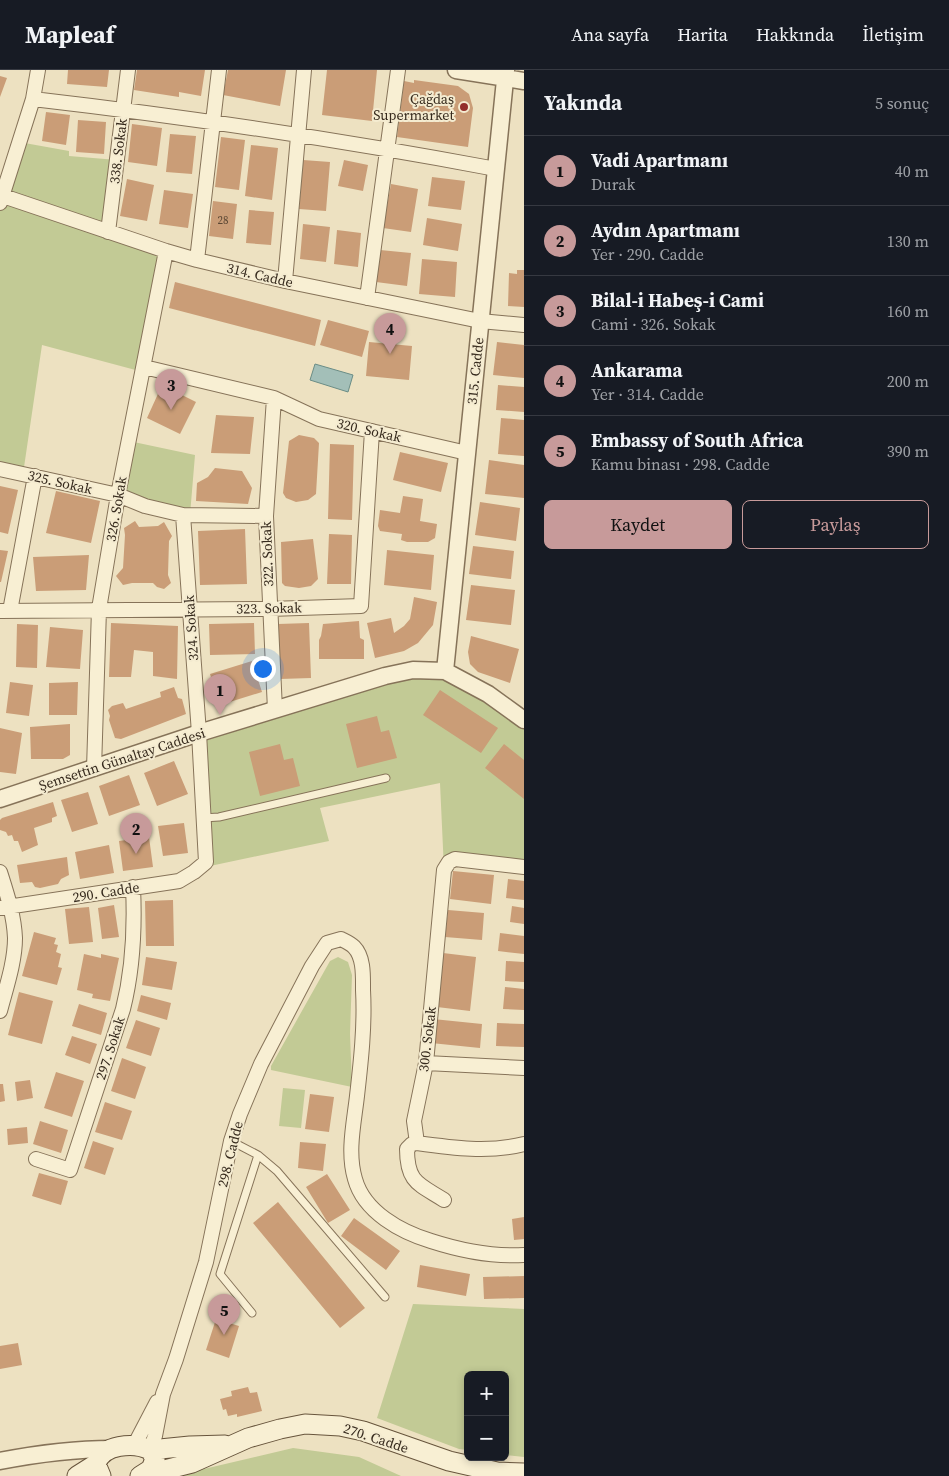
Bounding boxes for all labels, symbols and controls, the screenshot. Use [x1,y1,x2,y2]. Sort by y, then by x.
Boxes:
text: Mapleaf [25,18,115,51]
text: Ana sayfa [571,22,649,47]
text: Harita [677,22,728,47]
text: Hakkında [756,22,834,47]
text: İletişim [862,22,924,47]
text: Yakında [544,88,622,117]
place label: Çağdaş Supermarket [373,89,454,125]
text: 5 sonuç [875,92,929,114]
marker: Çağdaş Supermarket [458,101,470,113]
street label: 338. Sokak [104,117,132,185]
text: Vadi Apartmanı [591,147,728,173]
text: 1 [556,160,564,182]
text: 40 m [895,160,929,182]
text: Durak [591,173,635,195]
house number: 28 [218,213,229,228]
text: Aydın Apartmanı [591,217,740,243]
text: 2 [556,230,564,252]
text: 130 m [887,230,929,252]
text: Yer · 290. Cadde [591,243,704,265]
street label: 314. Cadde [225,258,295,292]
text: Bilal-i Habeş-i Cami [591,287,764,313]
text: 3 [556,300,564,322]
text: 160 m [887,300,929,322]
pin: 4 [374,313,406,354]
text: Cami · 326. Sokak [591,313,716,335]
street label: 315. Cadde [462,336,488,406]
text: Ankarama [591,357,683,383]
pin: 3 [155,369,187,410]
text: 4 [556,370,564,392]
text: 200 m [887,370,929,392]
text: Yer · 314. Cadde [591,383,704,405]
street label: 320. Sokak [335,413,404,447]
text: Embassy of South Africa [591,427,803,453]
text: 5 [556,440,564,462]
text: 390 m [887,440,929,462]
text: Kamu binası · 298. Cadde [591,453,770,475]
street label: 325. Sokak [26,465,95,499]
street label: 326. Sokak [100,475,132,543]
button: Kaydet [544,500,732,549]
button: Paylaş [742,500,929,549]
street label: 322. Sokak [256,521,278,587]
street label: 324. Sokak [179,594,203,661]
street label: 323. Sokak [236,597,302,619]
your location [250,656,276,682]
pin: 1 [204,674,236,715]
street label: Şemsettin Günaltay Caddesi [36,723,208,795]
pin: 2 [120,813,152,854]
street label: 290. Cadde [71,877,141,907]
street label: 300. Sokak [413,1005,441,1073]
street label: 297. Sokak [90,1013,130,1082]
street label: 298. Cadde [212,1119,248,1189]
pin: 5 [208,1294,240,1335]
map controls [464,1371,509,1461]
button: + [464,1371,509,1416]
button: − [464,1416,509,1461]
street label: 270. Cadde [341,1418,411,1458]

